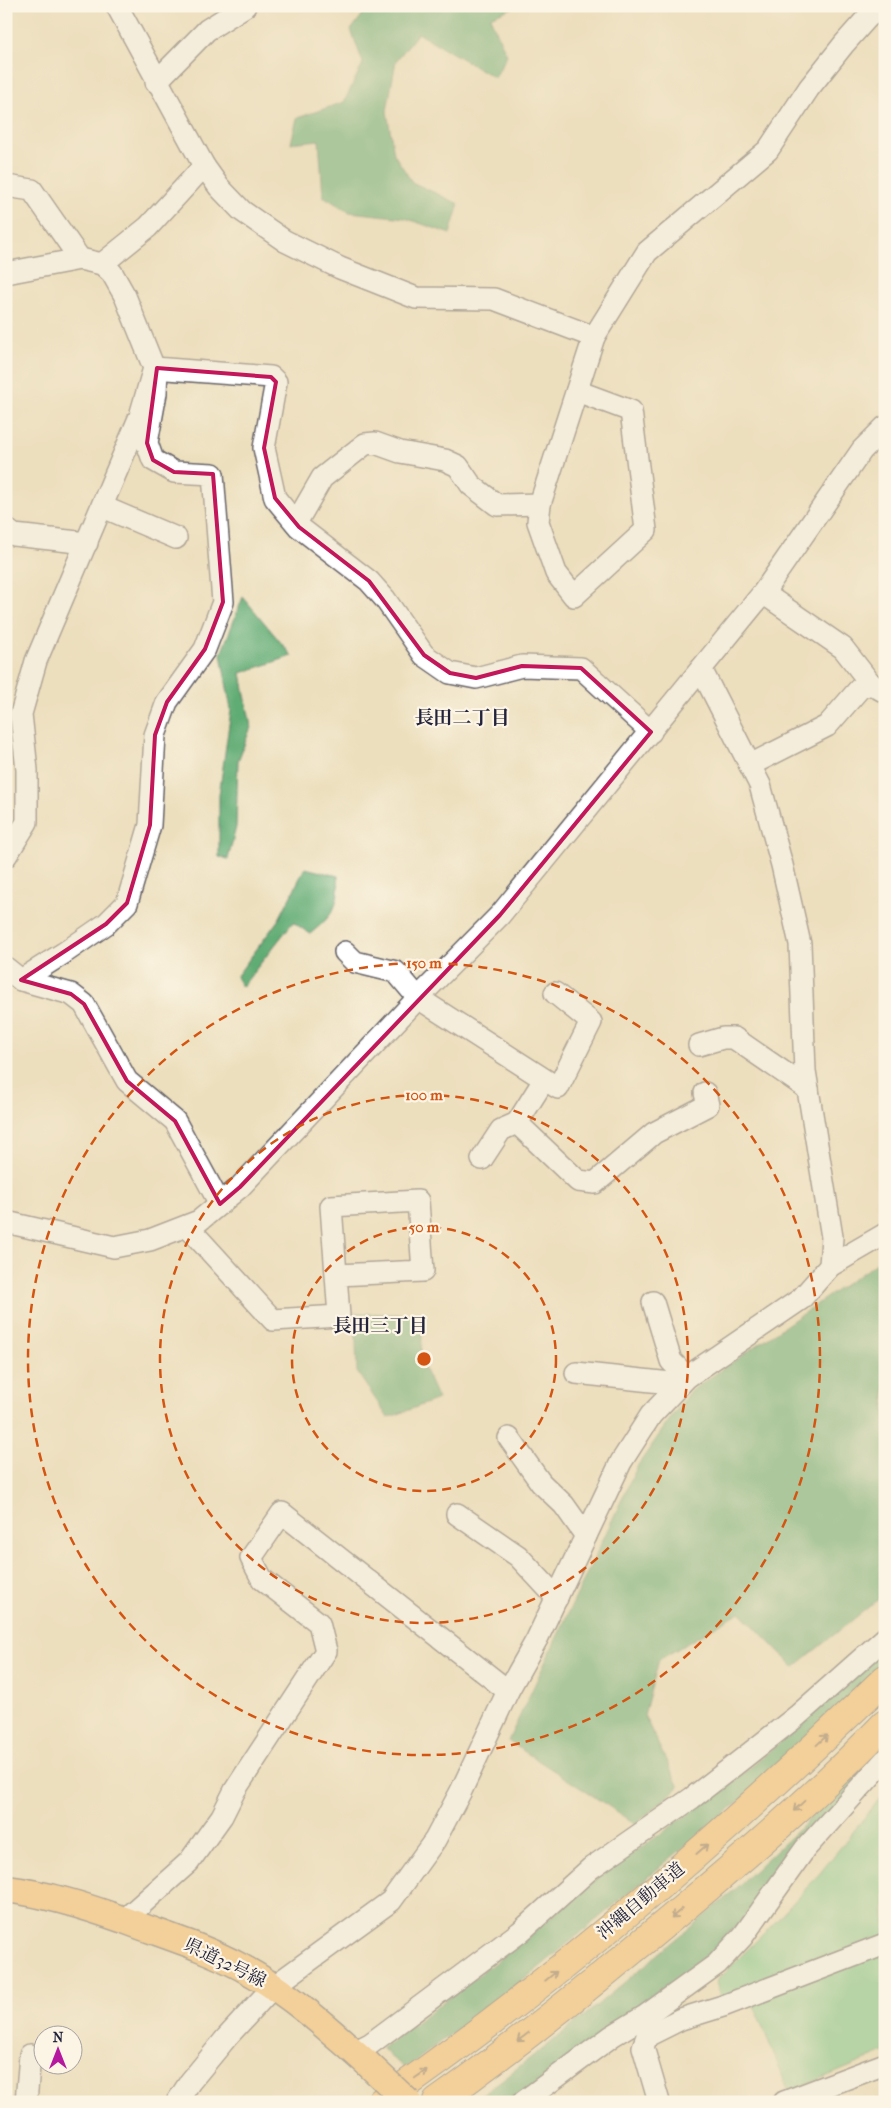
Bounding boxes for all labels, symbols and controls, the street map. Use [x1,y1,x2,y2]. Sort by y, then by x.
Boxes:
district label: 長田二丁目 [414,707,510,729]
text: 150 m [406,954,442,972]
text: 100 m [405,1086,443,1104]
text: 50 m [409,1218,440,1236]
district label: 長田三丁目 [332,1315,428,1337]
centre of rings [415,1350,433,1368]
one-way arrow [816,1734,829,1746]
one-way arrow [792,1800,805,1812]
one-way arrow [695,1844,708,1855]
street label: 沖縄自動車道 [593,1858,689,1944]
one-way arrow [671,1908,684,1919]
street label: 県道32号線 [181,1934,269,1992]
one-way arrow [544,1971,557,1982]
north arrow [32,2026,82,2076]
text: N [53,2029,64,2046]
one-way arrow [517,2032,530,2043]
one-way arrow [414,2069,428,2079]

